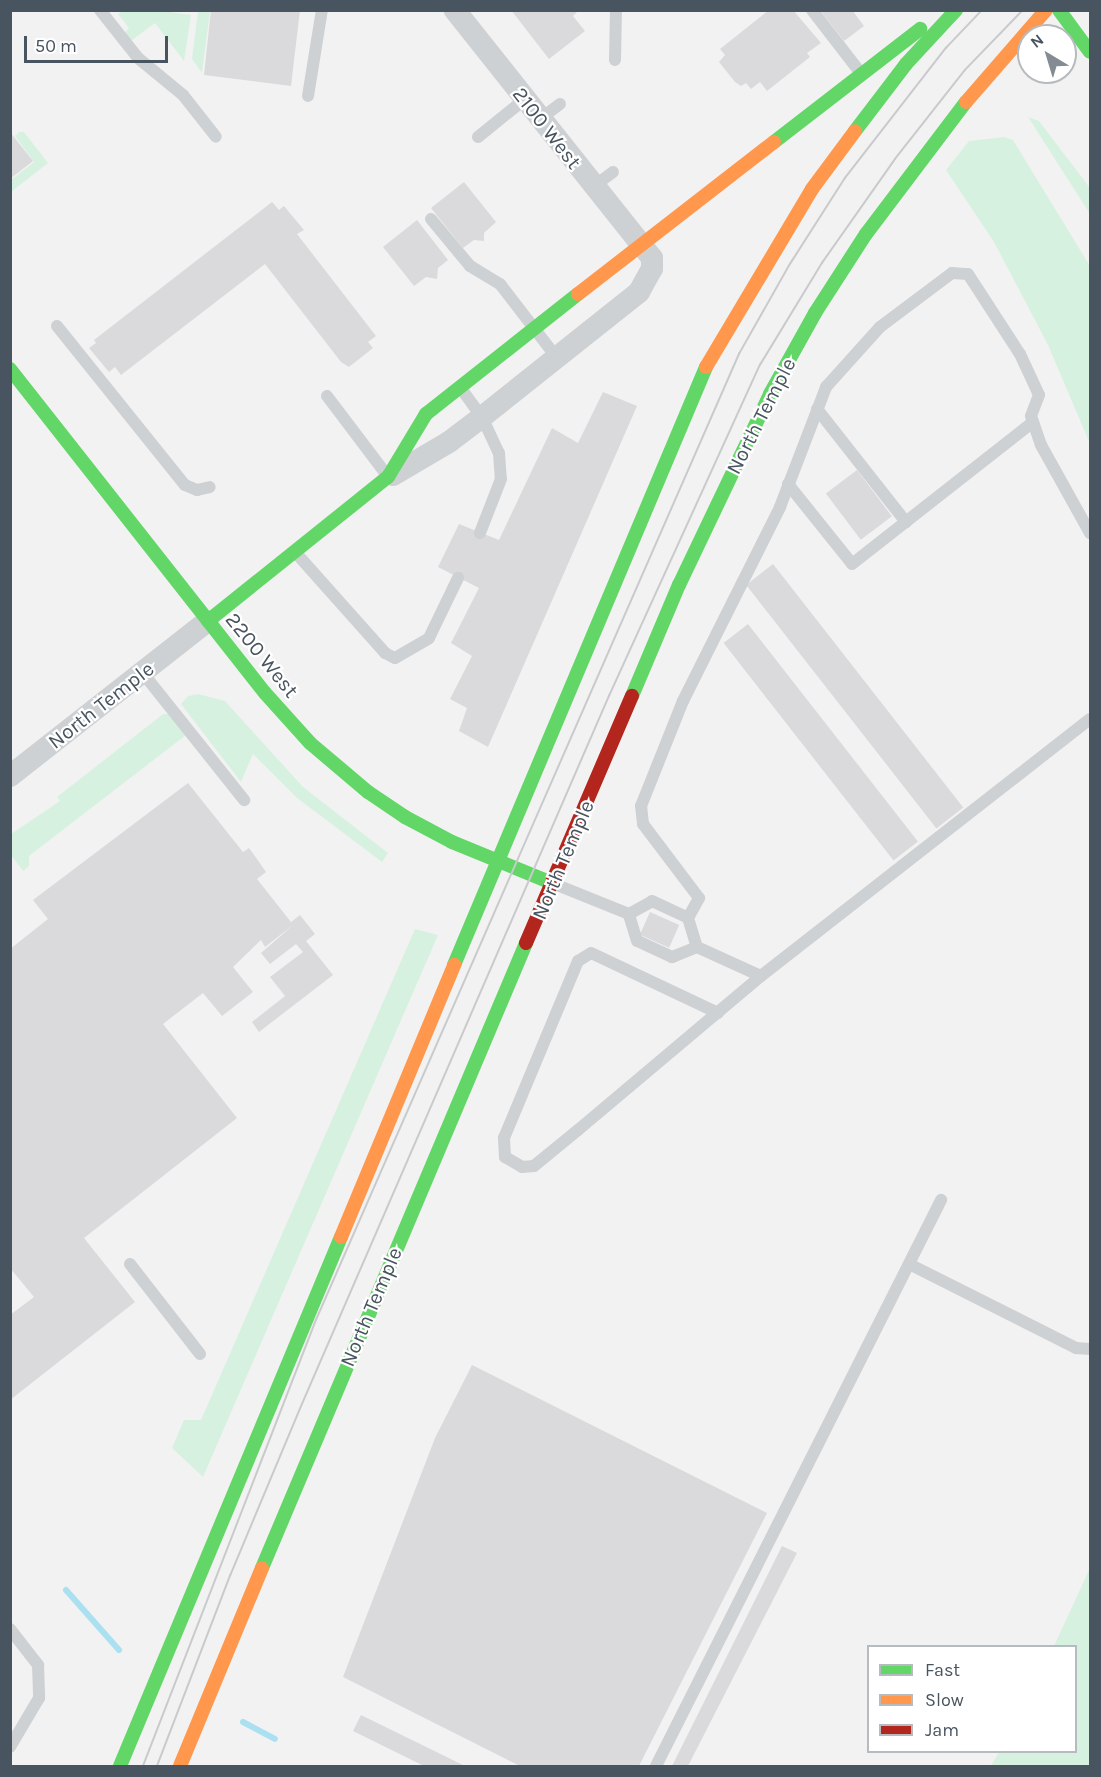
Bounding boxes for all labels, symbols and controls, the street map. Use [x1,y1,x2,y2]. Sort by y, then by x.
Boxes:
scale bar [27,24,171,62]
north arrow [1017,24,1077,84]
text: N [1026,30,1047,52]
text: 50 m [35,35,77,57]
street label: 2100 West [507,82,587,174]
street label: North Temple [721,354,801,478]
street label: 2200 West [220,607,304,703]
street label: North Temple [43,656,159,754]
street label: North Temple [527,796,599,924]
street label: North Temple [335,1243,407,1371]
legend [867,1645,1077,1753]
text: Fast [925,1659,960,1681]
text: Slow [925,1689,964,1711]
text: Jam [925,1719,959,1741]

